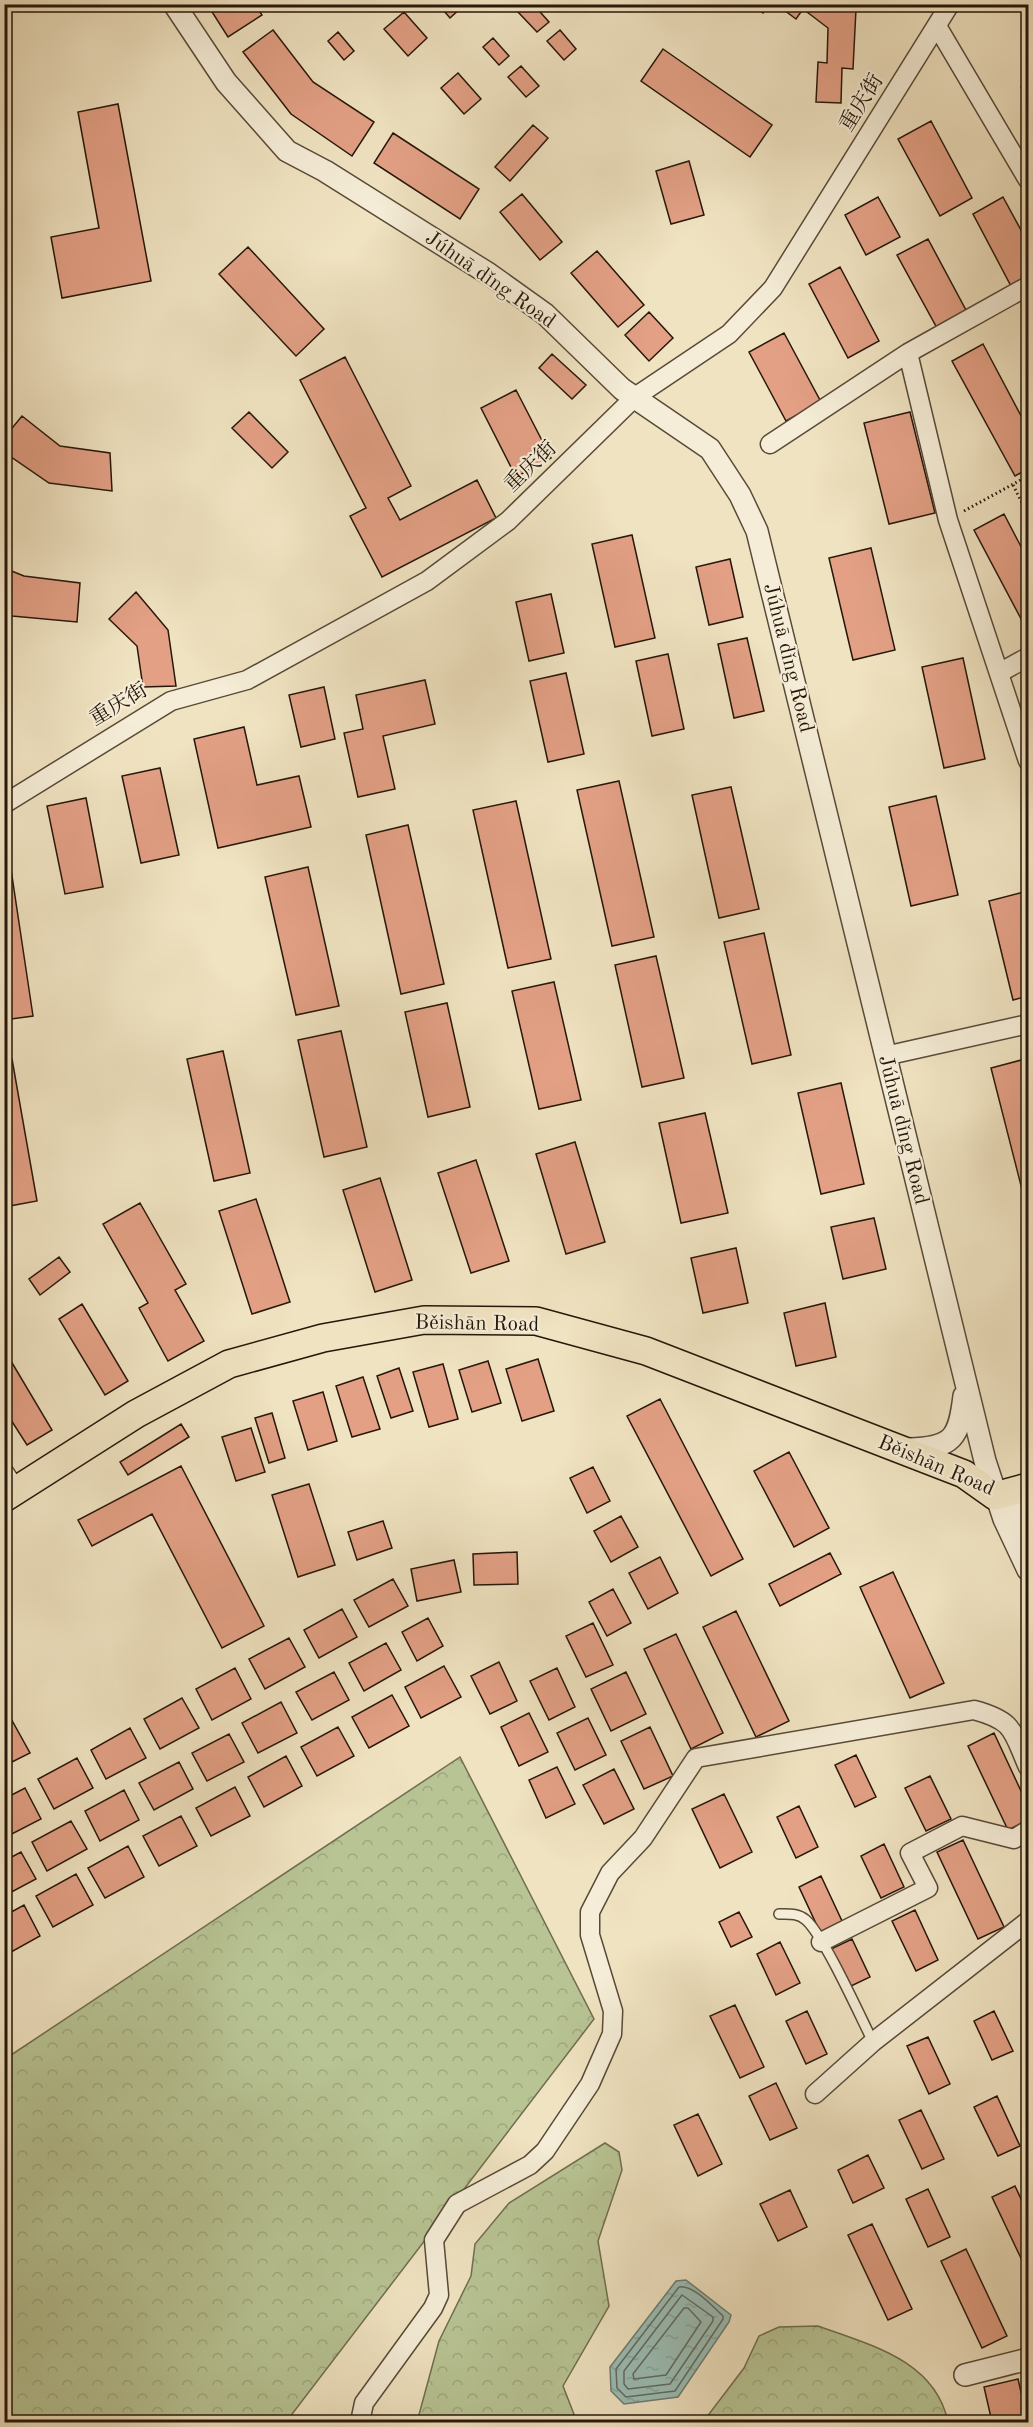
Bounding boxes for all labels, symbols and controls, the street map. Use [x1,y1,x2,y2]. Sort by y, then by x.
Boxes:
street label: 重庆街 [835,70,888,135]
street label: Júhuā dǐng Road [421,227,559,333]
street label: 重庆街 [500,436,561,496]
street label: Júhuā dǐng Road [759,581,817,735]
street label: 重庆街 [86,678,151,730]
street label: Júhuā dǐng Road [874,1053,932,1207]
street label: Běishān Road [414,1312,540,1336]
street label: Běishān Road [874,1432,998,1500]

